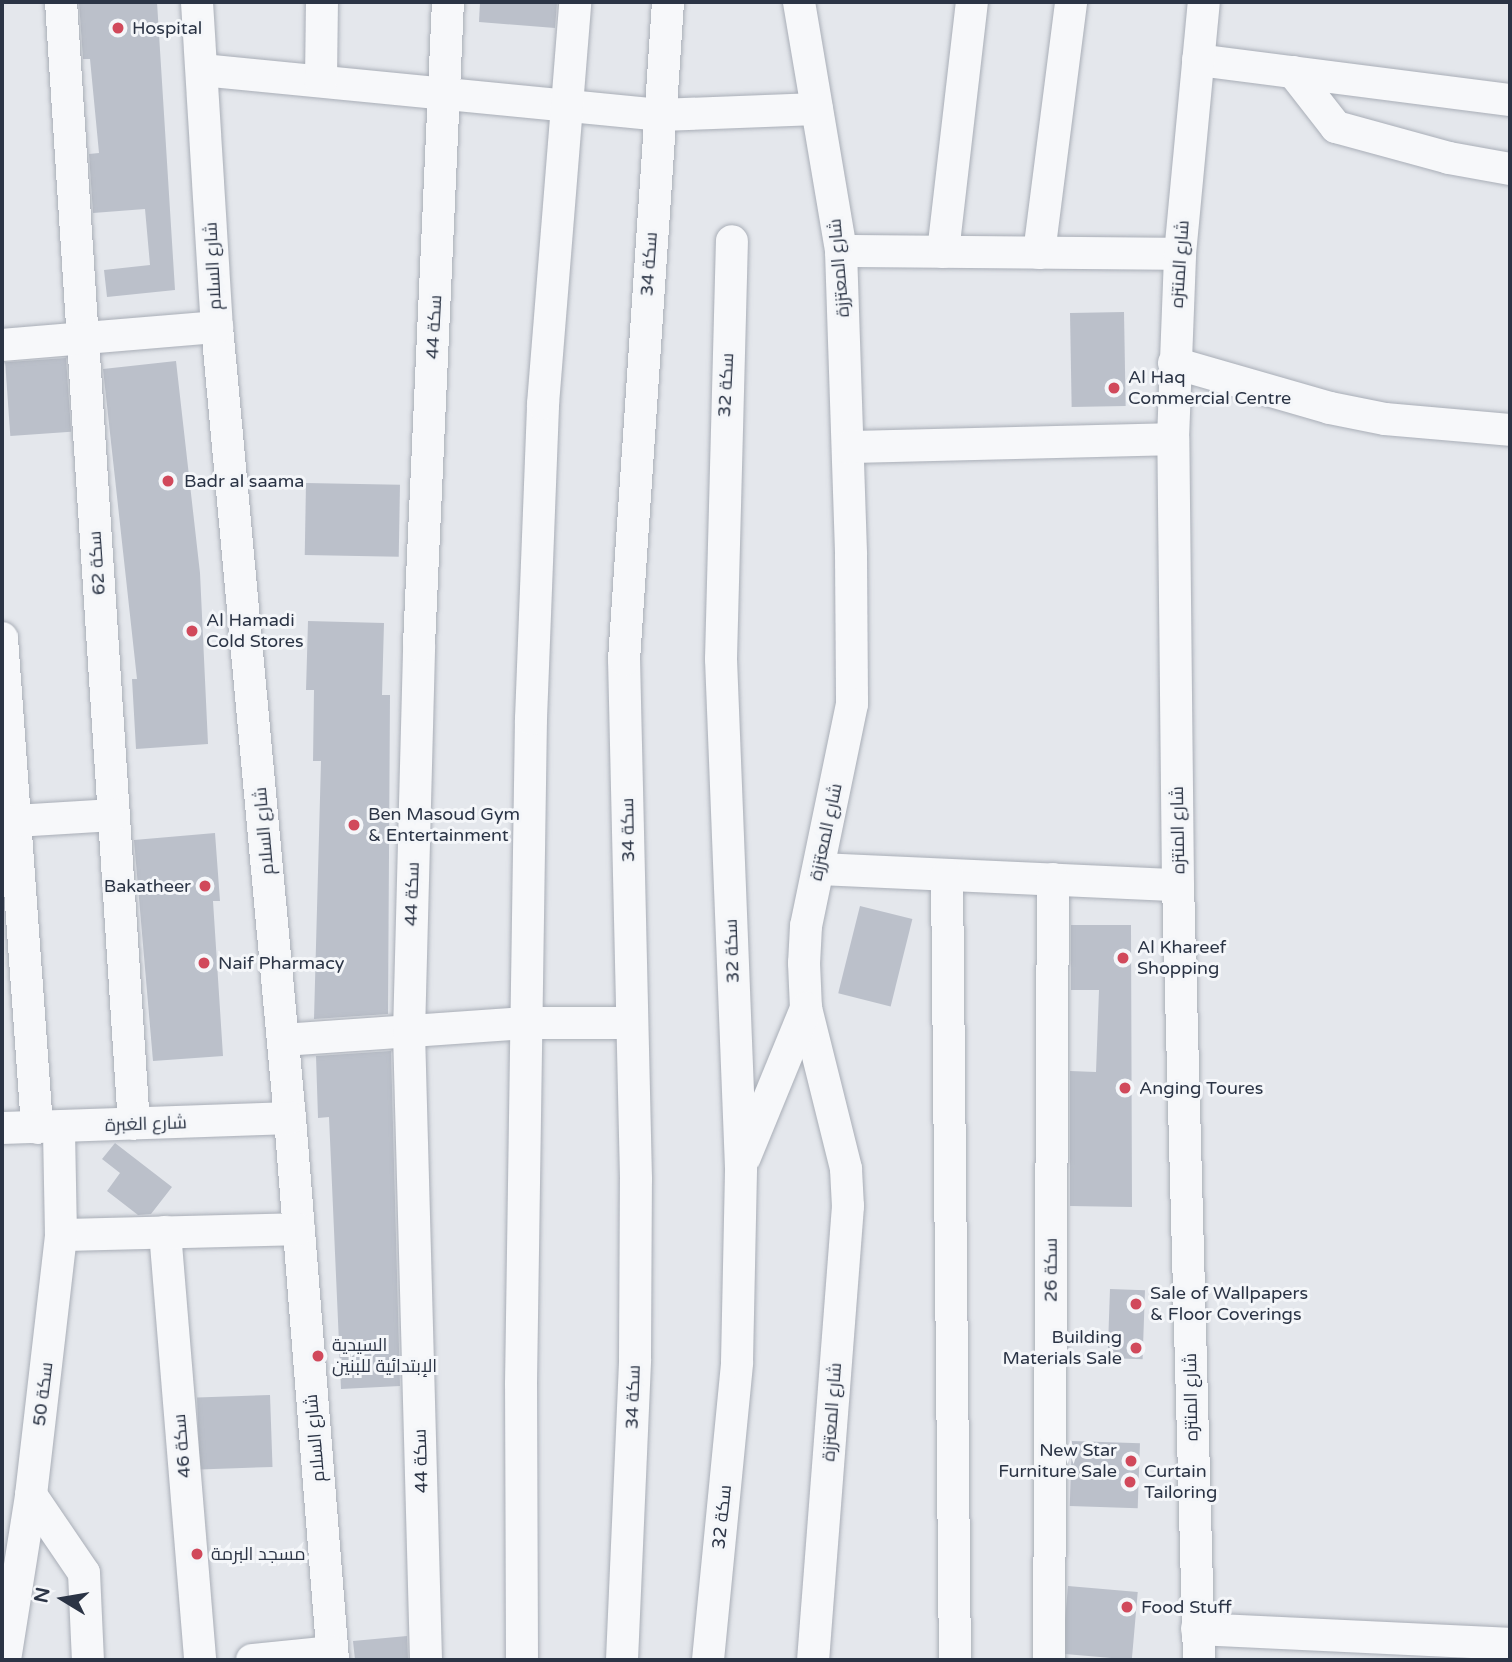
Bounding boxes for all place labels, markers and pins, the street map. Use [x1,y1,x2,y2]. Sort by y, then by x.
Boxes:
place label: Hospital [132,17,202,39]
marker: Hospital [110,20,126,36]
place label: Al Haq Commercial Centre [1128,367,1291,410]
marker: Al Haq Commercial Centre [1106,380,1122,396]
place label: Badr al saama [184,470,304,492]
marker: Badr al saama [158,471,178,491]
place label: Al Hamadi Cold Stores [206,610,304,652]
marker: Al Hamadi Cold Stores [184,623,200,639]
place label: Ben Masoud Gym & Entertainment [368,804,520,846]
marker: Ben Masoud Gym & Entertainment [346,817,362,833]
place label: Bakatheer [104,875,191,897]
marker: Bakatheer [197,878,213,894]
place label: Al Khareef Shopping [1137,937,1226,979]
marker: Al Khareef Shopping [1115,950,1131,966]
place label: Naif Pharmacy [218,952,344,974]
marker: Naif Pharmacy [196,955,212,971]
place label: Anging Toures [1139,1077,1263,1099]
marker: Anging Toures [1117,1080,1133,1096]
place label: Sale of Wallpapers & Floor Coverings [1150,1283,1308,1326]
marker: Sale of Wallpapers & Floor Coverings [1128,1296,1144,1312]
place label: Building Materials Sale [1003,1327,1122,1370]
place label: السيدية الإبتدائية للبنين [332,1335,437,1378]
marker: Building Materials Sale [1128,1340,1144,1356]
marker: السيدية الإبتدائية للبنين [310,1348,326,1364]
place label: New Star Furniture Sale [998,1440,1117,1482]
marker: New Star Furniture Sale [1123,1453,1139,1469]
place label: Curtain Tailoring [1144,1461,1217,1504]
marker: Curtain Tailoring [1122,1474,1138,1490]
place label: مسجد البرمة [211,1543,306,1565]
marker: مسجد البرمة [189,1546,205,1562]
place label: Food Stuff [1141,1596,1232,1618]
marker: Food Stuff [1119,1599,1135,1615]

